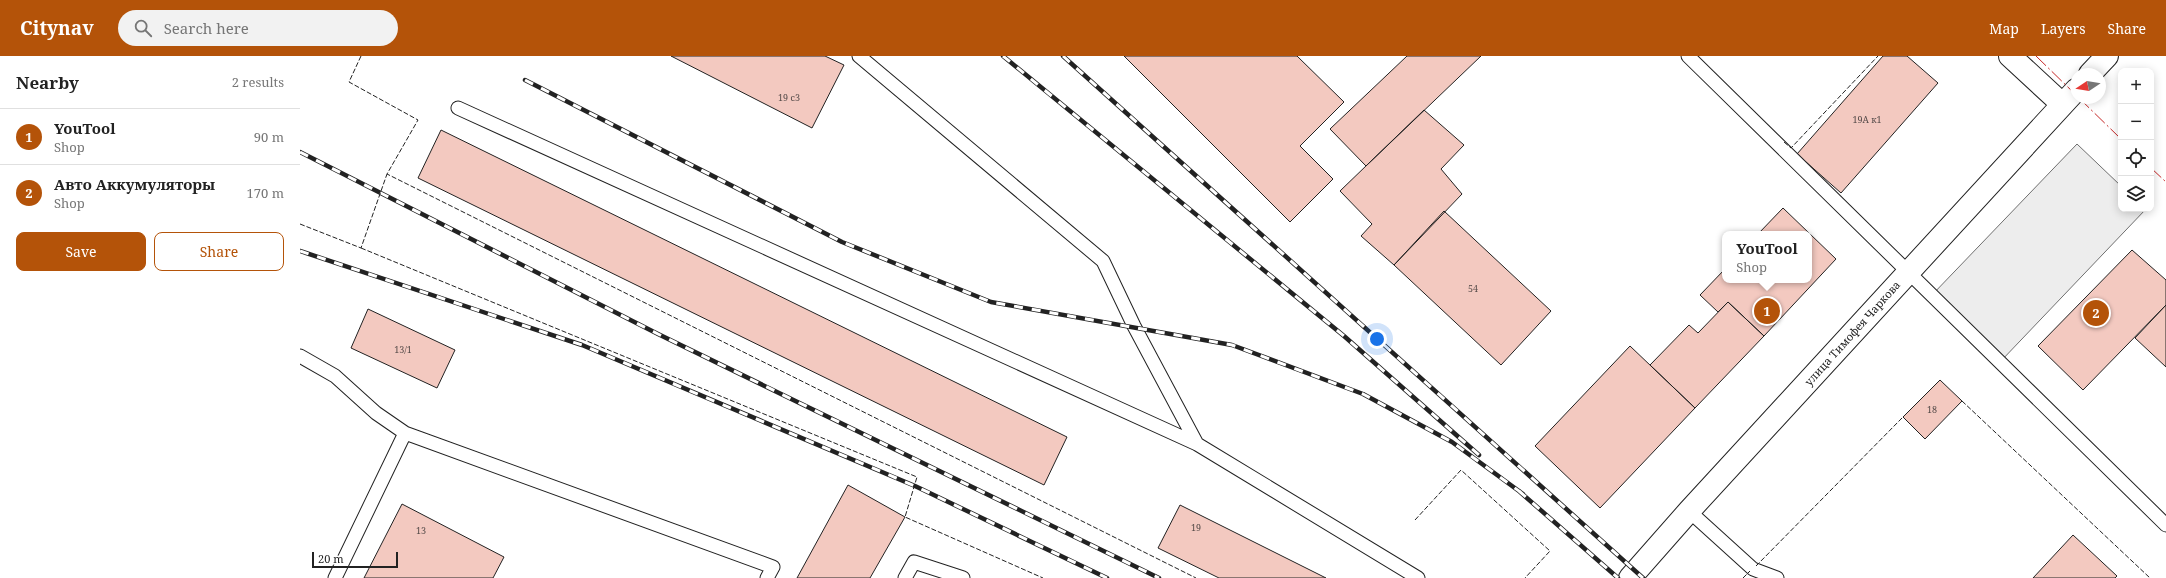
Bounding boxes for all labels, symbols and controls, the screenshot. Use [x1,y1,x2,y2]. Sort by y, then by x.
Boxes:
search box [118,10,398,46]
text: Citynav [20,15,94,41]
icon: search [132,17,154,39]
text: Search here [164,18,249,38]
text: Map [1989,19,2019,38]
text: Layers [2041,19,2086,38]
text: Share [2108,19,2146,38]
north arrow [2070,68,2106,104]
map controls [2118,68,2154,212]
button: + [2118,68,2154,104]
text: Nearby [16,71,79,94]
text: 2 results [232,73,284,91]
house number: 19 с3 [778,91,800,104]
button: − [2118,104,2154,140]
house number: 19А к1 [1852,113,1882,126]
text: YouTool [54,118,115,138]
text: 1 [25,128,33,146]
text: 90 m [254,128,284,146]
text: Shop [54,138,85,156]
button: locate [2118,140,2154,176]
text: Авто Аккумуляторы [54,174,215,194]
button: layers [2118,176,2154,212]
text: 2 [25,184,33,202]
text: 170 m [247,184,284,202]
text: Shop [54,194,85,212]
popup [1722,231,1812,283]
button: Save [16,232,146,271]
button: Share [154,232,284,271]
text: YouTool [1736,238,1798,258]
text: Shop [1736,258,1767,276]
street label: улица Тимофея Чаркова [1801,277,1903,389]
house number: 54 [1468,282,1478,295]
pin: 1 [1754,296,1780,326]
pin: 2 [2083,298,2109,328]
your location [1367,329,1387,349]
house number: 13/1 [394,343,412,356]
house number: 18 [1927,403,1937,416]
house number: 19 [1191,521,1201,534]
house number: 13 [416,524,426,537]
scale bar [312,550,398,569]
text: 20 m [318,551,344,566]

